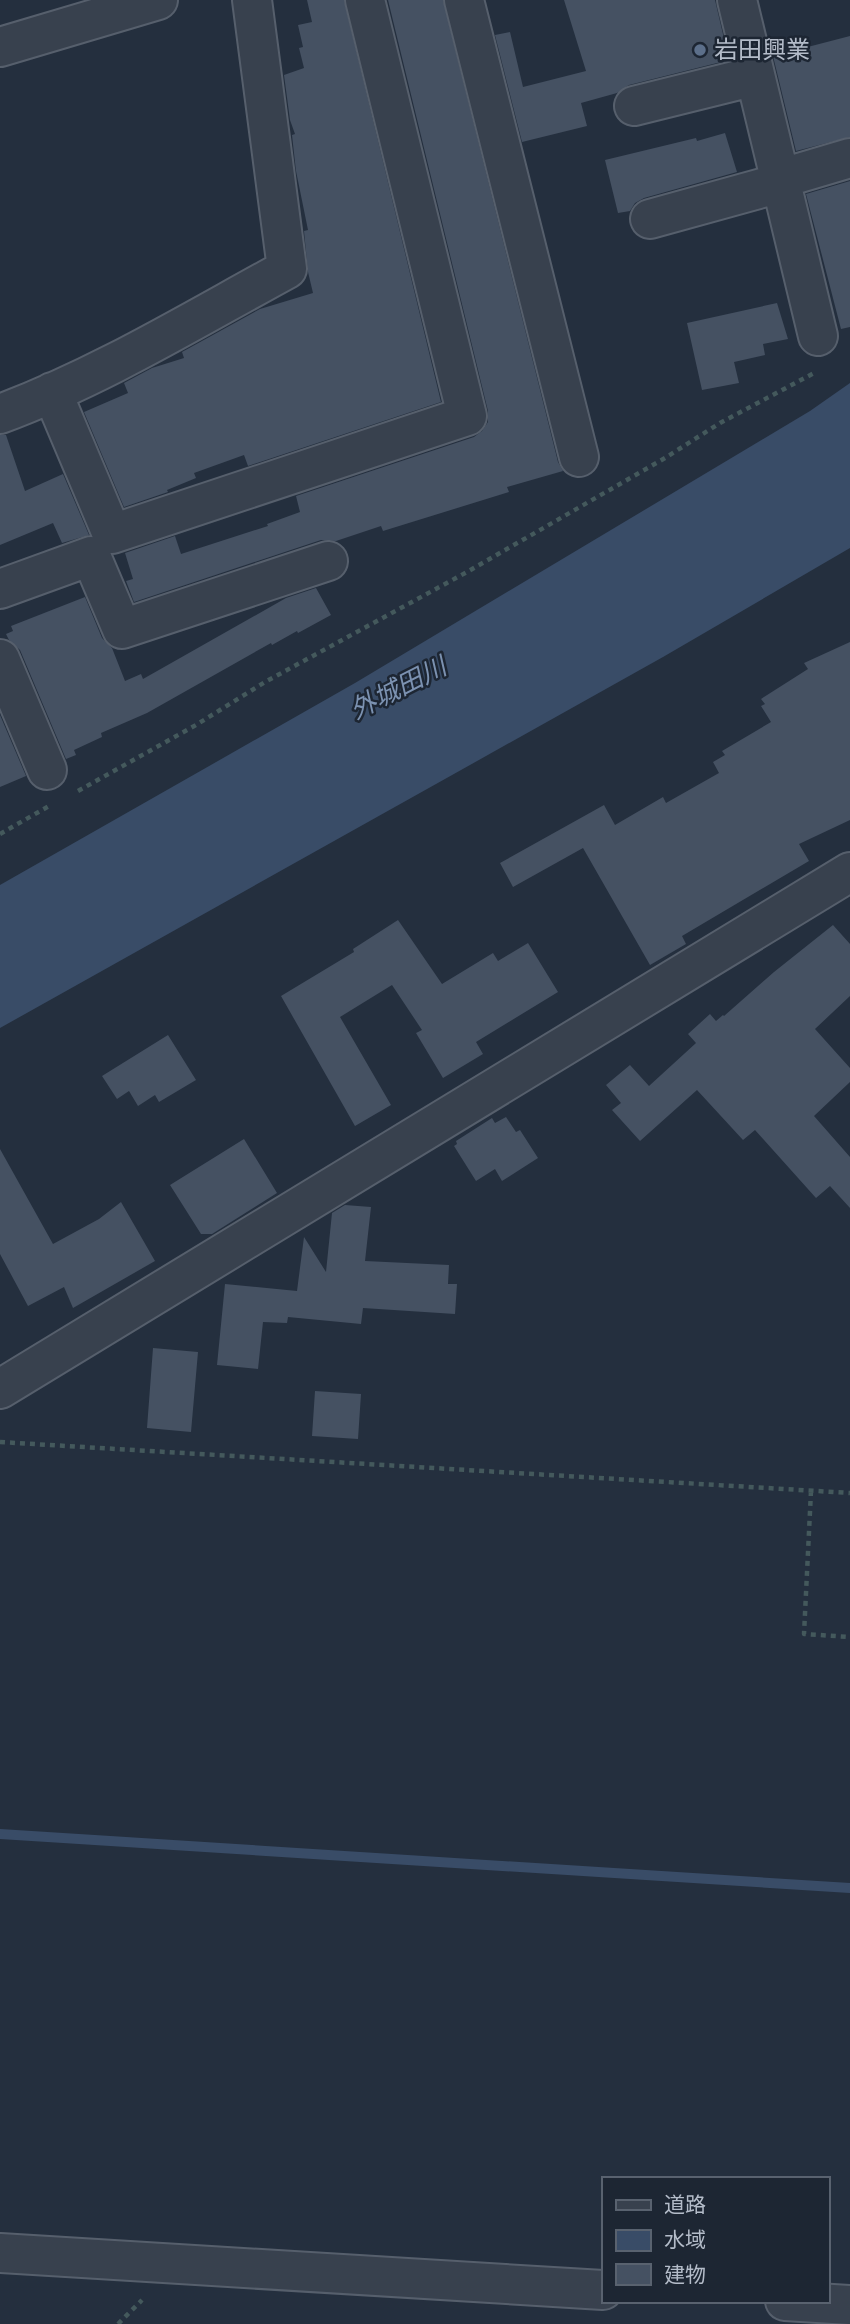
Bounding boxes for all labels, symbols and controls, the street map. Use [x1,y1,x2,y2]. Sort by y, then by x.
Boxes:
place label: 岩田興業 [714,36,810,64]
marker: 岩田興業 [692,42,708,58]
water label: 外城田川 [345,650,454,726]
legend [602,2177,829,2303]
text: 道路 [664,2192,706,2218]
text: 水域 [664,2227,706,2253]
text: 建物 [664,2262,706,2288]

